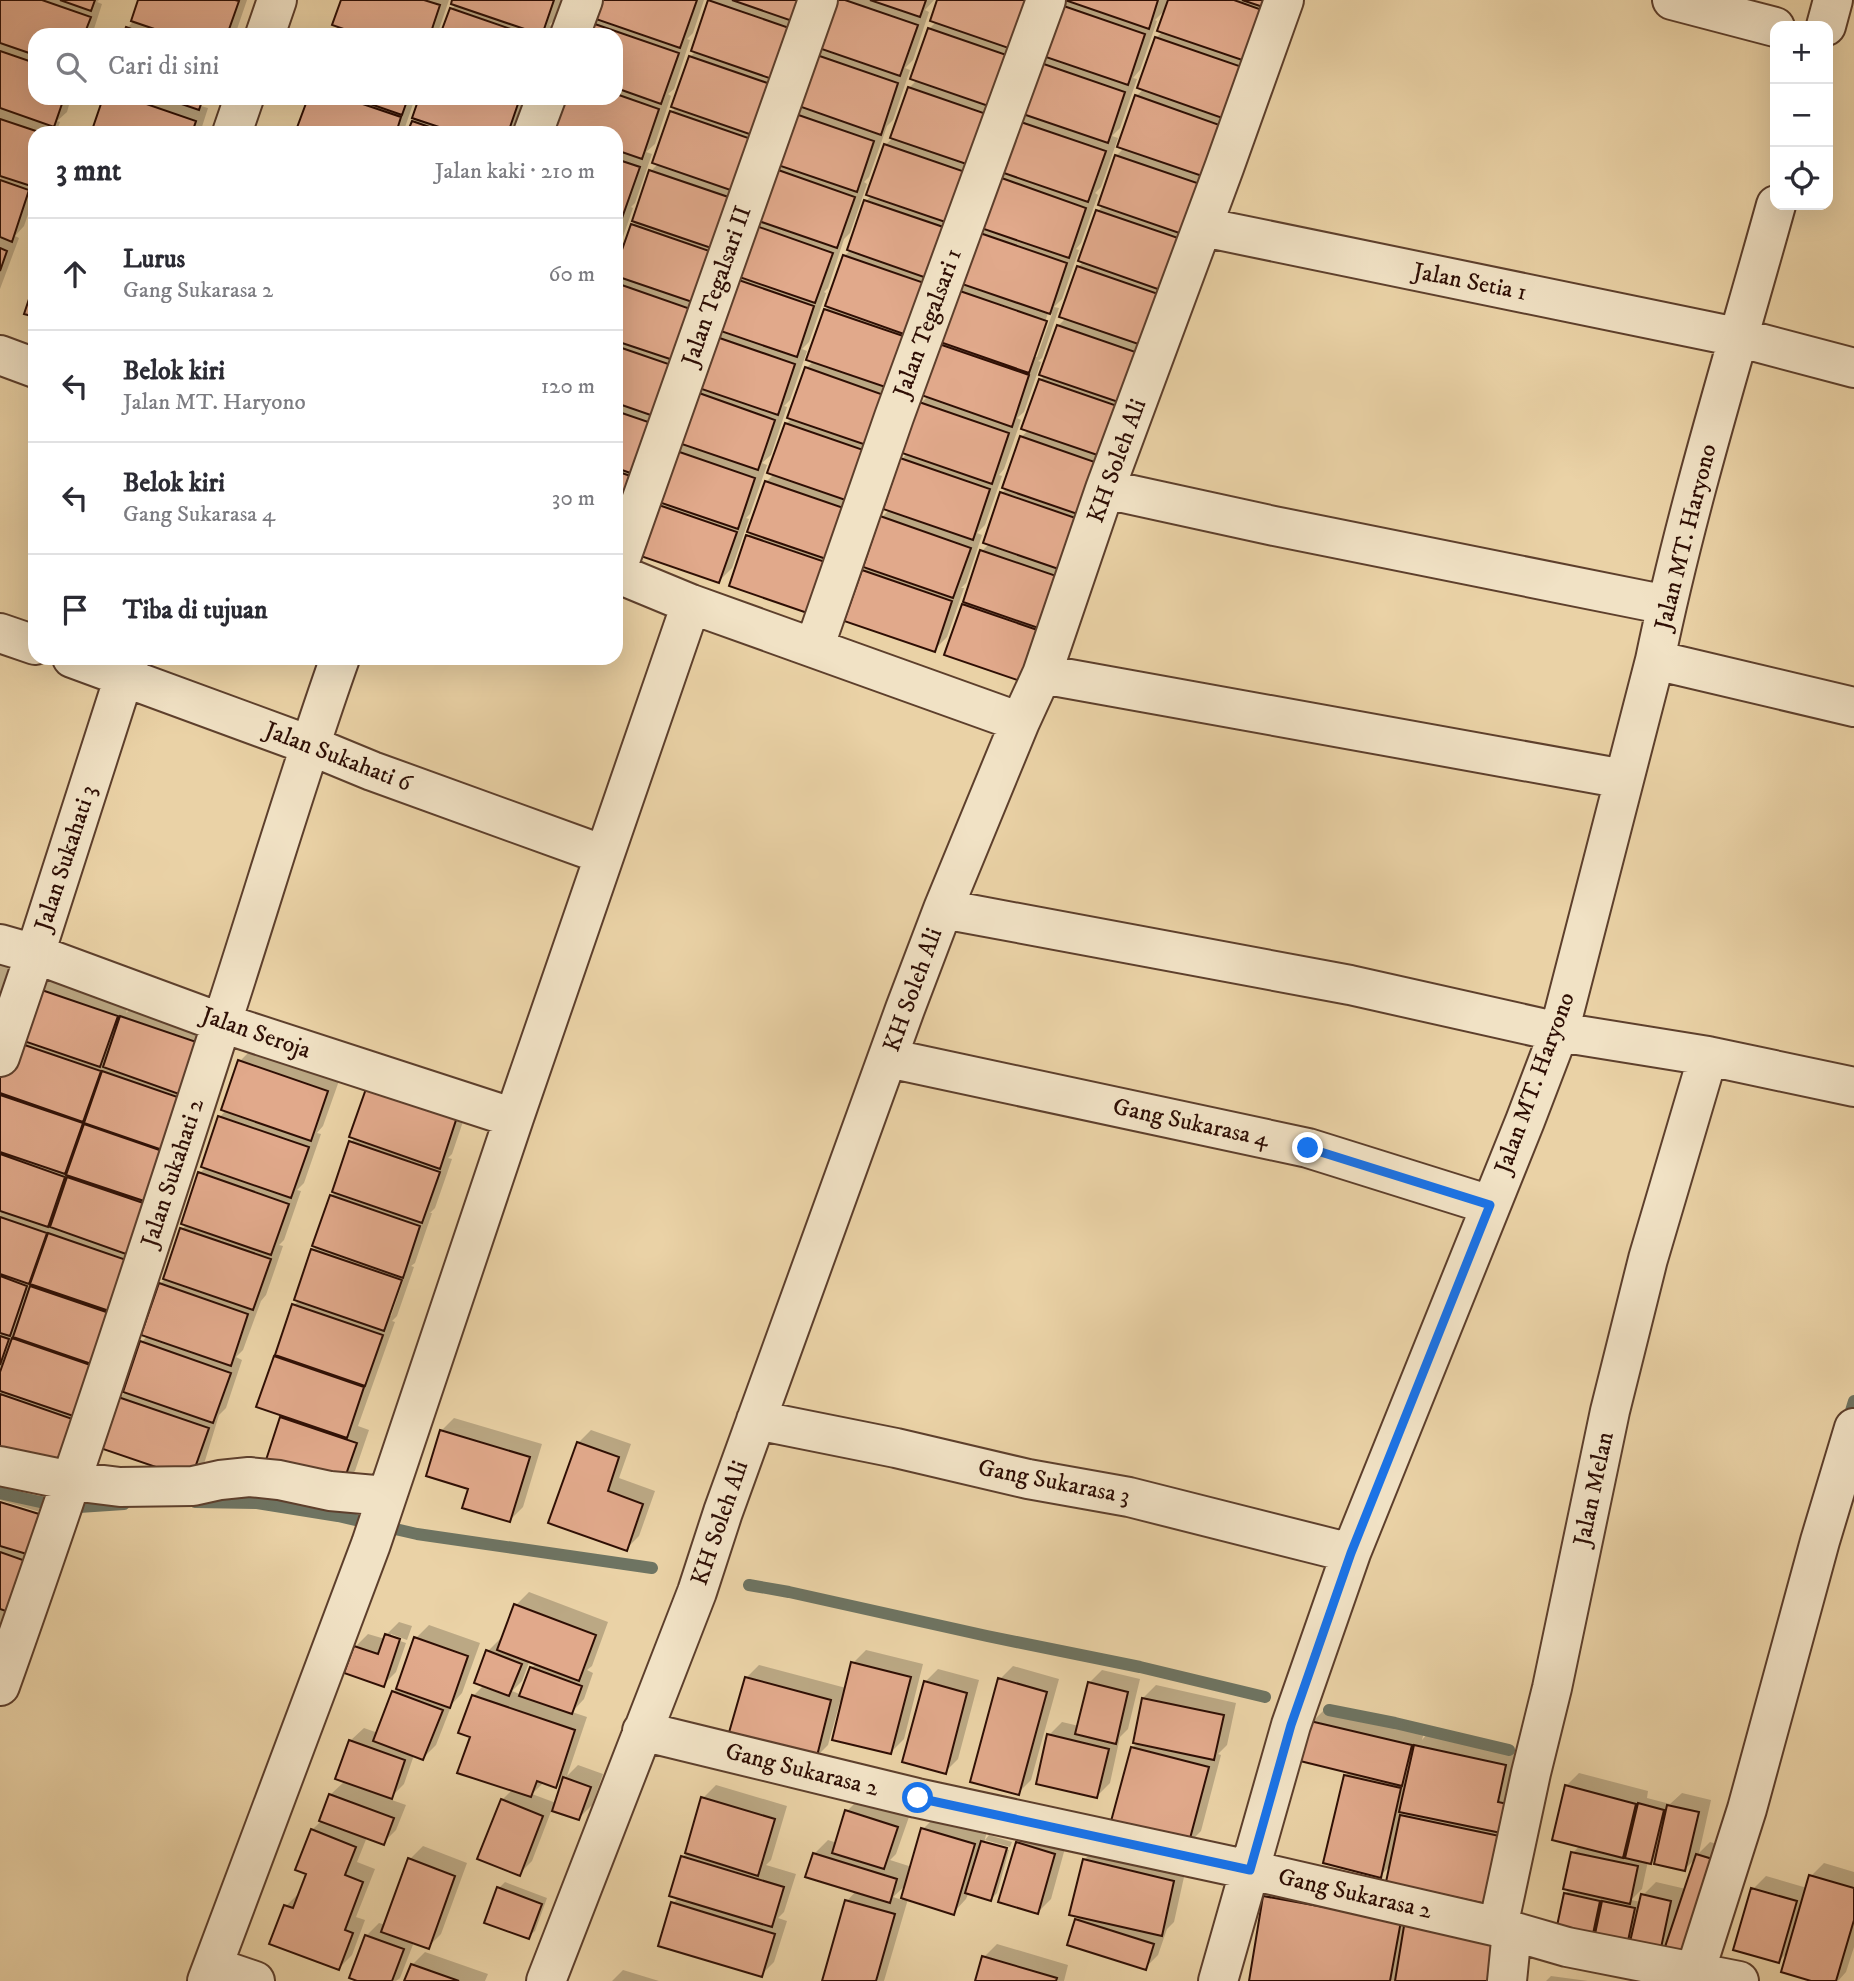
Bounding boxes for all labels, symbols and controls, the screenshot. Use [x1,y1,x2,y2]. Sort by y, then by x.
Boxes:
map controls [1770,21,1833,210]
button: + [1770,21,1833,84]
search box [28,28,623,105]
icon: search [52,48,90,86]
text: Cari di sini [108,50,219,83]
button: − [1770,84,1833,147]
button: locate [1770,147,1833,210]
text: 3 mnt [56,153,121,190]
text: Jalan kaki · 210 m [435,157,595,186]
street label: Jalan Tegalsari II [675,202,758,372]
text: Lurus [123,243,185,276]
street label: Jalan Tegalsari 1 [886,244,969,404]
icon: ahead [56,255,94,293]
street label: Jalan Setia 1 [1409,256,1529,308]
text: 60 m [548,260,595,289]
text: Gang Sukarasa 2 [123,276,273,305]
text: Belok kiri [123,355,225,388]
icon: left [56,367,94,405]
text: 120 m [541,372,595,401]
text: Jalan MT. Haryono [123,388,306,417]
street label: KH Soleh Ali [1081,395,1153,527]
street label: Jalan MT. Haryono [1648,441,1724,635]
text: Belok kiri [123,467,225,500]
icon: left [56,479,94,517]
text: 30 m [552,484,595,513]
text: Gang Sukarasa 4 [123,500,275,529]
icon: arrive [56,591,94,629]
text: Tiba di tujuan [123,594,268,627]
street label: Jalan Sukahati 6 [258,715,417,799]
street label: Jalan Sukahati 3 [28,781,104,937]
street label: KH Soleh Ali [877,924,949,1056]
street label: Jalan MT. Haryono [1488,988,1582,1180]
street label: Jalan Seroja [196,1000,315,1066]
street label: Gang Sukarasa 4 [1110,1092,1273,1154]
street label: Jalan Sukahati 2 [134,1095,211,1253]
route end [1292,1132,1323,1163]
street label: Jalan Melan [1567,1429,1621,1551]
street label: Gang Sukarasa 3 [976,1453,1132,1511]
street label: KH Soleh Ali [685,1457,755,1589]
street label: Gang Sukarasa 2 [722,1736,882,1804]
route start [902,1782,933,1813]
street label: Gang Sukarasa 2 [1275,1862,1435,1926]

